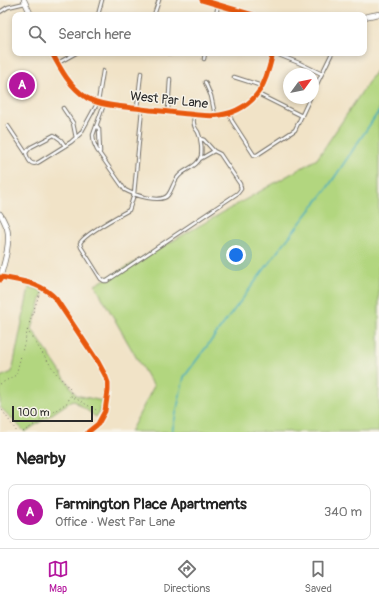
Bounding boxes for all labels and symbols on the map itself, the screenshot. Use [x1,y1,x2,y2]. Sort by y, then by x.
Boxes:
north arrow [283,68,319,104]
pin: A [9,70,35,100]
street label: West Par Lane [129,88,209,112]
your location [226,245,246,265]
scale bar [12,404,93,423]

